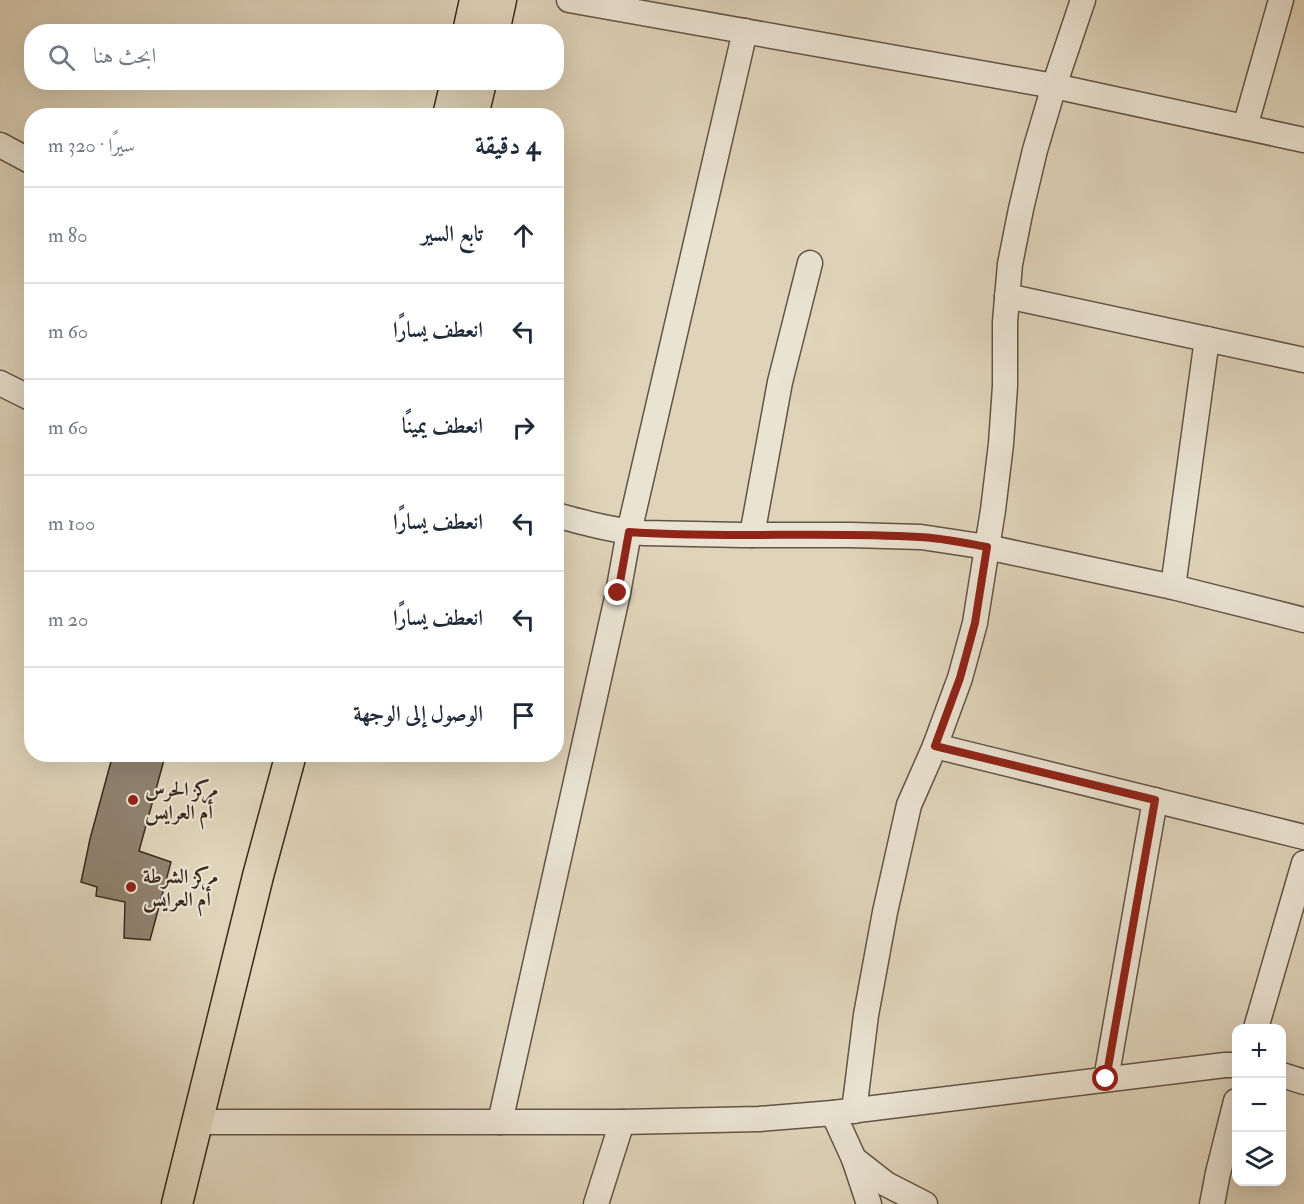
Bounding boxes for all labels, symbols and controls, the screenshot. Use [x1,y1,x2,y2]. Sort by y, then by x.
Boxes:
search box [24,24,564,90]
icon: search [45,41,78,74]
text: ابحث هنا [93,42,156,70]
text: 4 دقيقة [475,130,540,162]
text: سيرًا · 320 m [48,133,135,158]
icon: ahead [507,219,540,252]
text: تابع السير [421,220,483,248]
text: 80 m [48,223,87,248]
icon: left [507,315,540,348]
text: انعطف يسارًا [393,316,483,344]
text: 60 m [48,319,88,344]
icon: right [507,411,540,444]
text: انعطف يمينًا [402,412,483,440]
text: 60 m [48,415,88,440]
icon: left [507,507,540,540]
text: انعطف يسارًا [393,508,483,536]
text: 100 m [48,511,95,536]
route end [604,579,630,605]
icon: left [507,603,540,636]
text: انعطف يسارًا [393,604,483,632]
text: 20 m [48,607,88,632]
icon: arrive [507,699,540,732]
text: الوصول إلى الوجهة [353,700,483,728]
place label: مركز الحرس أم العرايس [145,777,218,830]
marker: مركز الحرس أم العرايس [126,793,140,807]
place label: مركز الشرطة أم العرايس [143,864,218,917]
marker: مركز الشرطة أم العرايس [124,880,138,894]
map controls [1232,1024,1286,1186]
button: + [1232,1024,1286,1078]
route start [1092,1065,1118,1091]
button: − [1232,1078,1286,1132]
button: layers [1232,1132,1286,1186]

